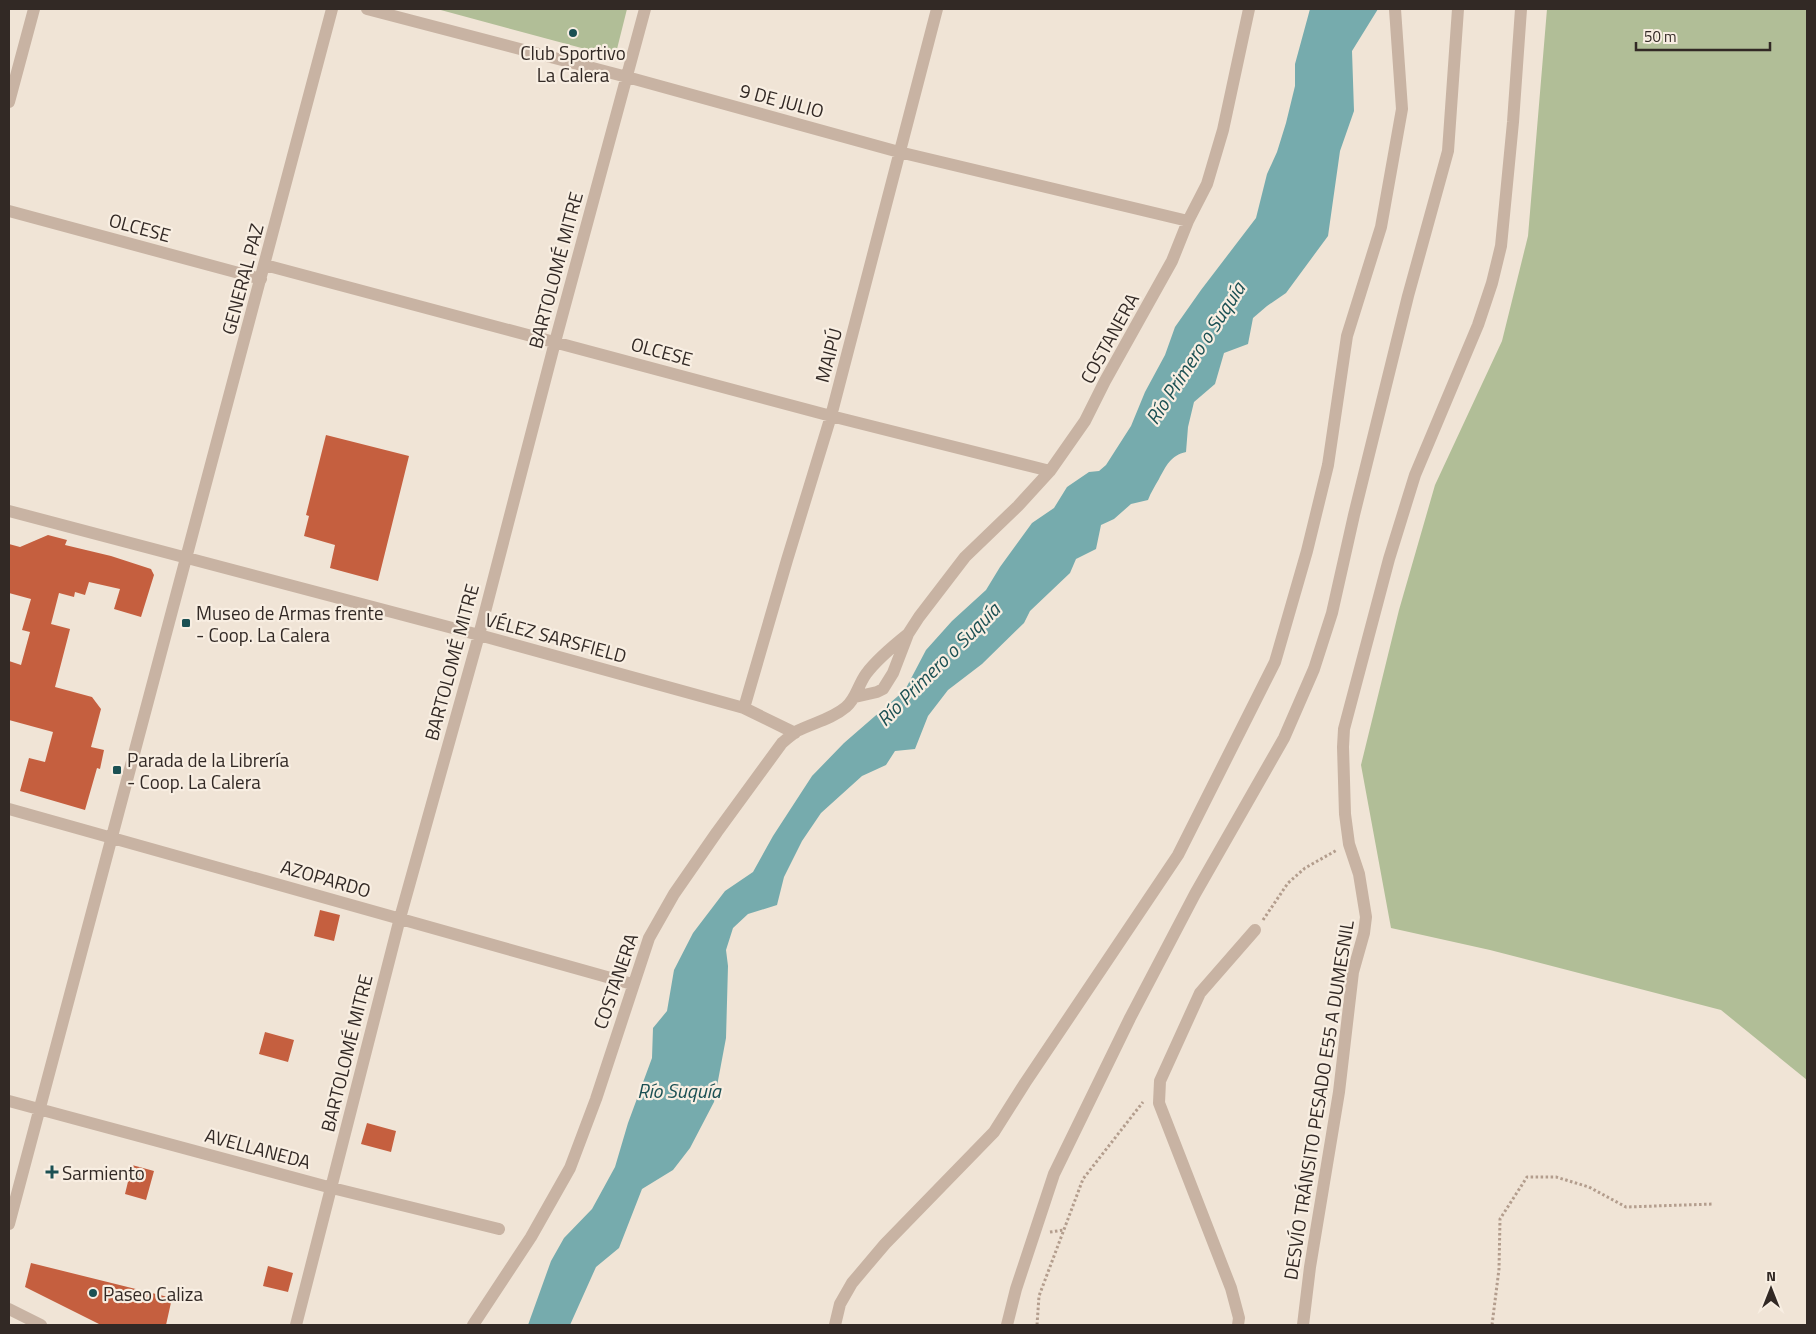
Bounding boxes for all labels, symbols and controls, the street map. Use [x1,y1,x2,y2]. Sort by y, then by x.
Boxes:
scale bar [1636,20,1770,52]
text: 50 m [1644,25,1677,48]
marker: Club Sportivo La Calera [567,27,579,39]
place label: Club Sportivo La Calera [520,38,626,89]
street label: 9 DE JULIO [737,75,827,125]
street label: BARTOLOMÉ MITRE [520,188,590,352]
street label: OLCESE [106,205,174,249]
street label: GENERAL PAZ [213,220,271,338]
water label: Río Primero o Suquía [1137,275,1253,430]
street label: COSTANERA [1072,287,1146,389]
street label: MAIPÚ [807,324,849,386]
street label: OLCESE [628,329,696,373]
street label: BARTOLOMÉ MITRE [416,580,486,744]
water label: Río Primero o Suquía [869,594,1008,733]
place label: Museo de Armas frente - Coop. La Calera [196,598,384,649]
street label: VÉLEZ SARSFIELD [482,604,630,670]
marker: Museo de Armas frente - Coop. La Calera [180,617,192,629]
place label: Parada de la Librería - Coop. La Calera [127,745,289,796]
marker: Parada de la Librería - Coop. La Calera [111,764,123,776]
street label: AZOPARDO [278,851,374,905]
street label: DESVÍO TRÁNSITO PESADO E55 A DUMESNIL [1275,918,1361,1282]
street label: COSTANERA [585,929,645,1033]
street label: BARTOLOMÉ MITRE [312,971,380,1135]
water label: Río Suquía [637,1075,722,1106]
street label: AVELLANEDA [202,1120,314,1176]
place label: Sarmiento [62,1158,145,1187]
marker: Sarmiento [46,1166,58,1178]
north arrow [1746,1264,1796,1314]
text: N [1766,1265,1776,1286]
place label: Paseo Caliza [103,1279,203,1308]
marker: Paseo Caliza [87,1287,99,1299]

